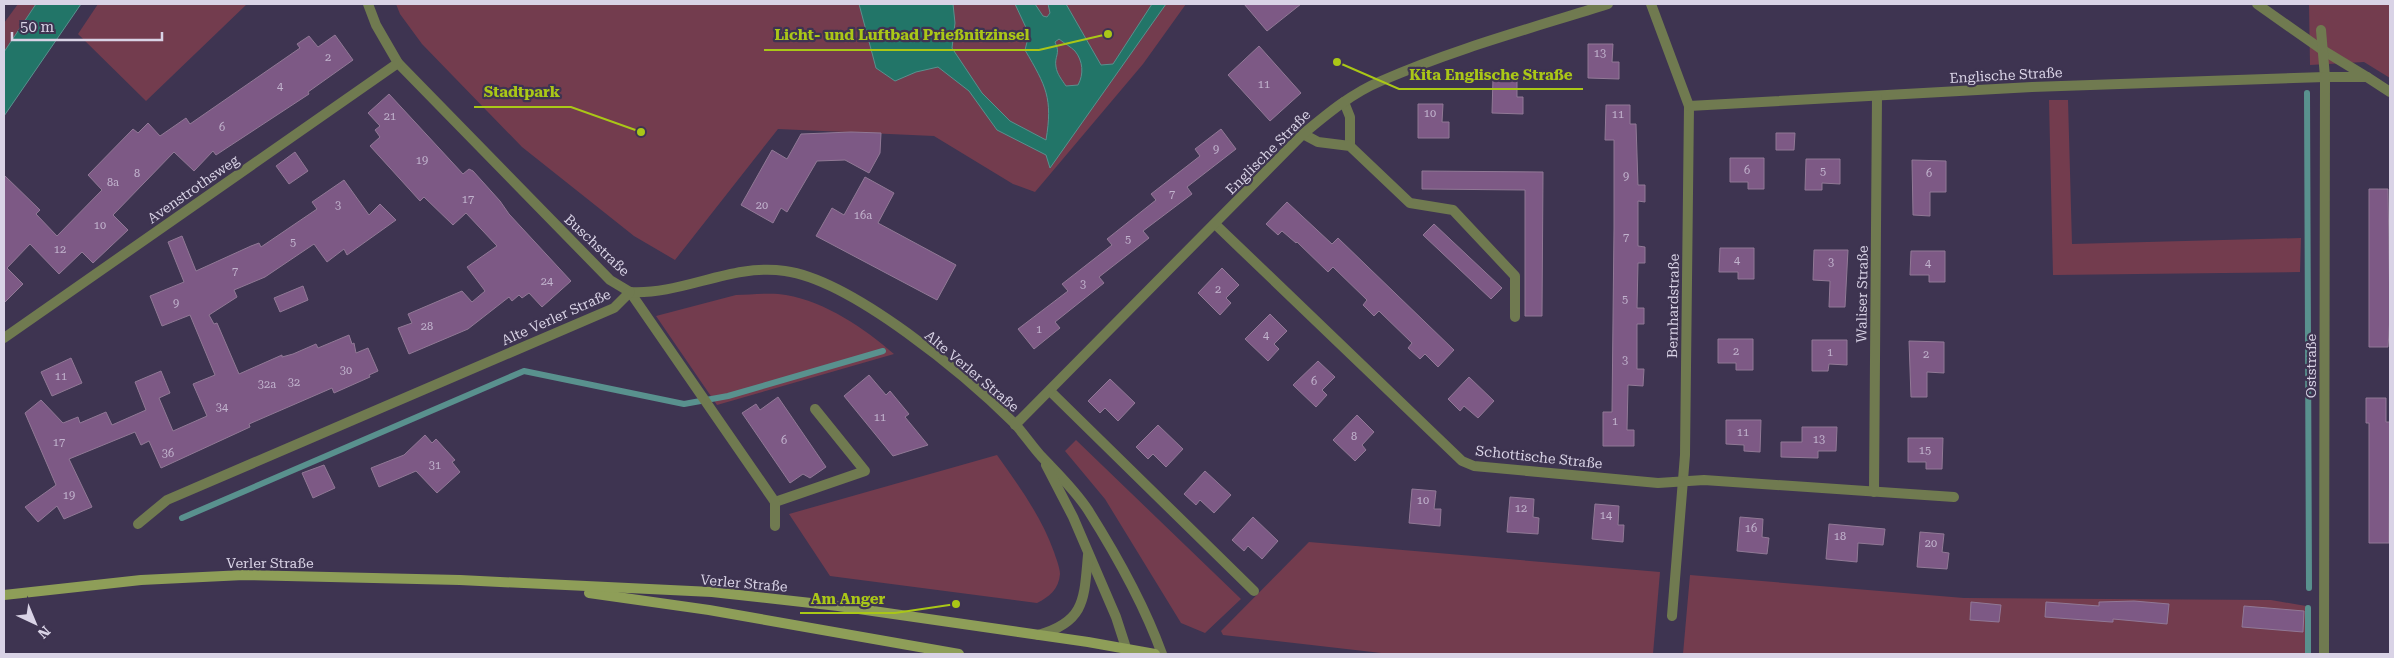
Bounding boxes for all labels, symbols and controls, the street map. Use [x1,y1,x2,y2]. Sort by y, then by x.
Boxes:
scale bar [12,10,162,42]
text: 50 m [20,18,55,36]
callout: Licht- und Luftbad Prießnitzinsel [764,20,1039,50]
text: Licht- und Luftbad Prießnitzinsel [774,26,1030,44]
house number: 13 [1594,47,1606,60]
house number: 2 [325,51,331,64]
callout: Kita Englische Straße [1399,59,1583,89]
street label: Englische Straße [1949,64,2063,86]
text: Kita Englische Straße [1409,66,1573,84]
callout: Stadtpark [474,77,571,107]
house number: 11 [1258,78,1270,91]
house number: 4 [277,80,284,93]
text: Stadtpark [484,83,561,101]
street label: Englische Straße [1222,106,1314,198]
house number: 10 [1424,107,1436,120]
house number: 11 [1612,108,1624,121]
house number: 21 [384,110,396,123]
house number: 6 [219,121,225,134]
house number: 9 [1213,143,1219,156]
street label: Avenstrothsweg [144,152,242,226]
house number: 19 [416,154,428,167]
house number: 6 [1744,164,1750,177]
house number: 5 [1820,165,1826,178]
house number: 8 [134,167,140,180]
house number: 6 [1926,167,1932,180]
house number: 9 [1623,170,1629,183]
house number: 8a [107,176,119,189]
house number: 7 [1169,188,1175,201]
house number: 17 [462,193,474,206]
house number: 3 [335,199,341,212]
house number: 20 [756,199,768,212]
house number: 16a [854,209,872,222]
street label: Buschstraße [561,211,633,279]
house number: 10 [94,219,106,232]
house number: 7 [1623,231,1629,244]
house number: 5 [1125,233,1131,246]
house number: 5 [290,236,296,249]
house number: 12 [54,243,66,256]
street label: Waliser Straße [1853,245,1871,343]
street label: Bernhardstraße [1664,253,1682,358]
house number: 4 [1734,254,1741,267]
house number: 3 [1828,256,1834,269]
house number: 4 [1925,257,1932,270]
house number: 7 [232,265,238,278]
house number: 24 [541,275,554,288]
house number: 3 [1080,278,1086,291]
house number: 2 [1215,283,1221,296]
street label: Alte Verler Straße [499,286,613,348]
house number: 5 [1622,293,1628,306]
house number: 9 [173,297,179,310]
house number: 28 [421,320,433,333]
house number: 1 [1036,323,1042,336]
street label: Alte Verler Straße [922,327,1023,415]
house number: 4 [1263,329,1270,342]
street label: Oststraße [2303,333,2319,398]
house number: 2 [1733,345,1739,358]
house number: 1 [1827,346,1833,359]
house number: 2 [1923,348,1929,361]
house number: 3 [1622,354,1628,367]
house number: 30 [340,364,352,377]
house number: 11 [55,370,67,383]
house number: 6 [1311,375,1317,388]
house number: 32 [288,376,300,389]
house number: 32a [258,378,276,391]
house number: 34 [216,401,229,414]
house number: 11 [874,411,886,424]
house number: 1 [1612,415,1618,428]
house number: 11 [1737,426,1749,439]
house number: 8 [1351,430,1357,443]
house number: 13 [1813,433,1825,446]
house number: 6 [781,434,787,447]
house number: 17 [53,436,65,449]
street label: Schottische Straße [1475,442,1604,472]
house number: 15 [1919,444,1931,457]
house number: 36 [162,447,174,460]
house number: 31 [429,459,441,472]
house number: 19 [63,489,75,502]
house number: 10 [1417,494,1429,507]
house number: 12 [1515,502,1527,515]
house number: 14 [1600,509,1613,522]
house number: 16 [1745,522,1757,535]
house number: 18 [1834,530,1846,543]
house number: 20 [1925,537,1937,550]
street label: Verler Straße [226,555,314,571]
street label: Verler Straße [700,571,788,595]
callout: Am Anger [800,583,895,613]
text: Am Anger [811,590,886,608]
north arrow [10,598,60,648]
text: N [34,623,53,642]

